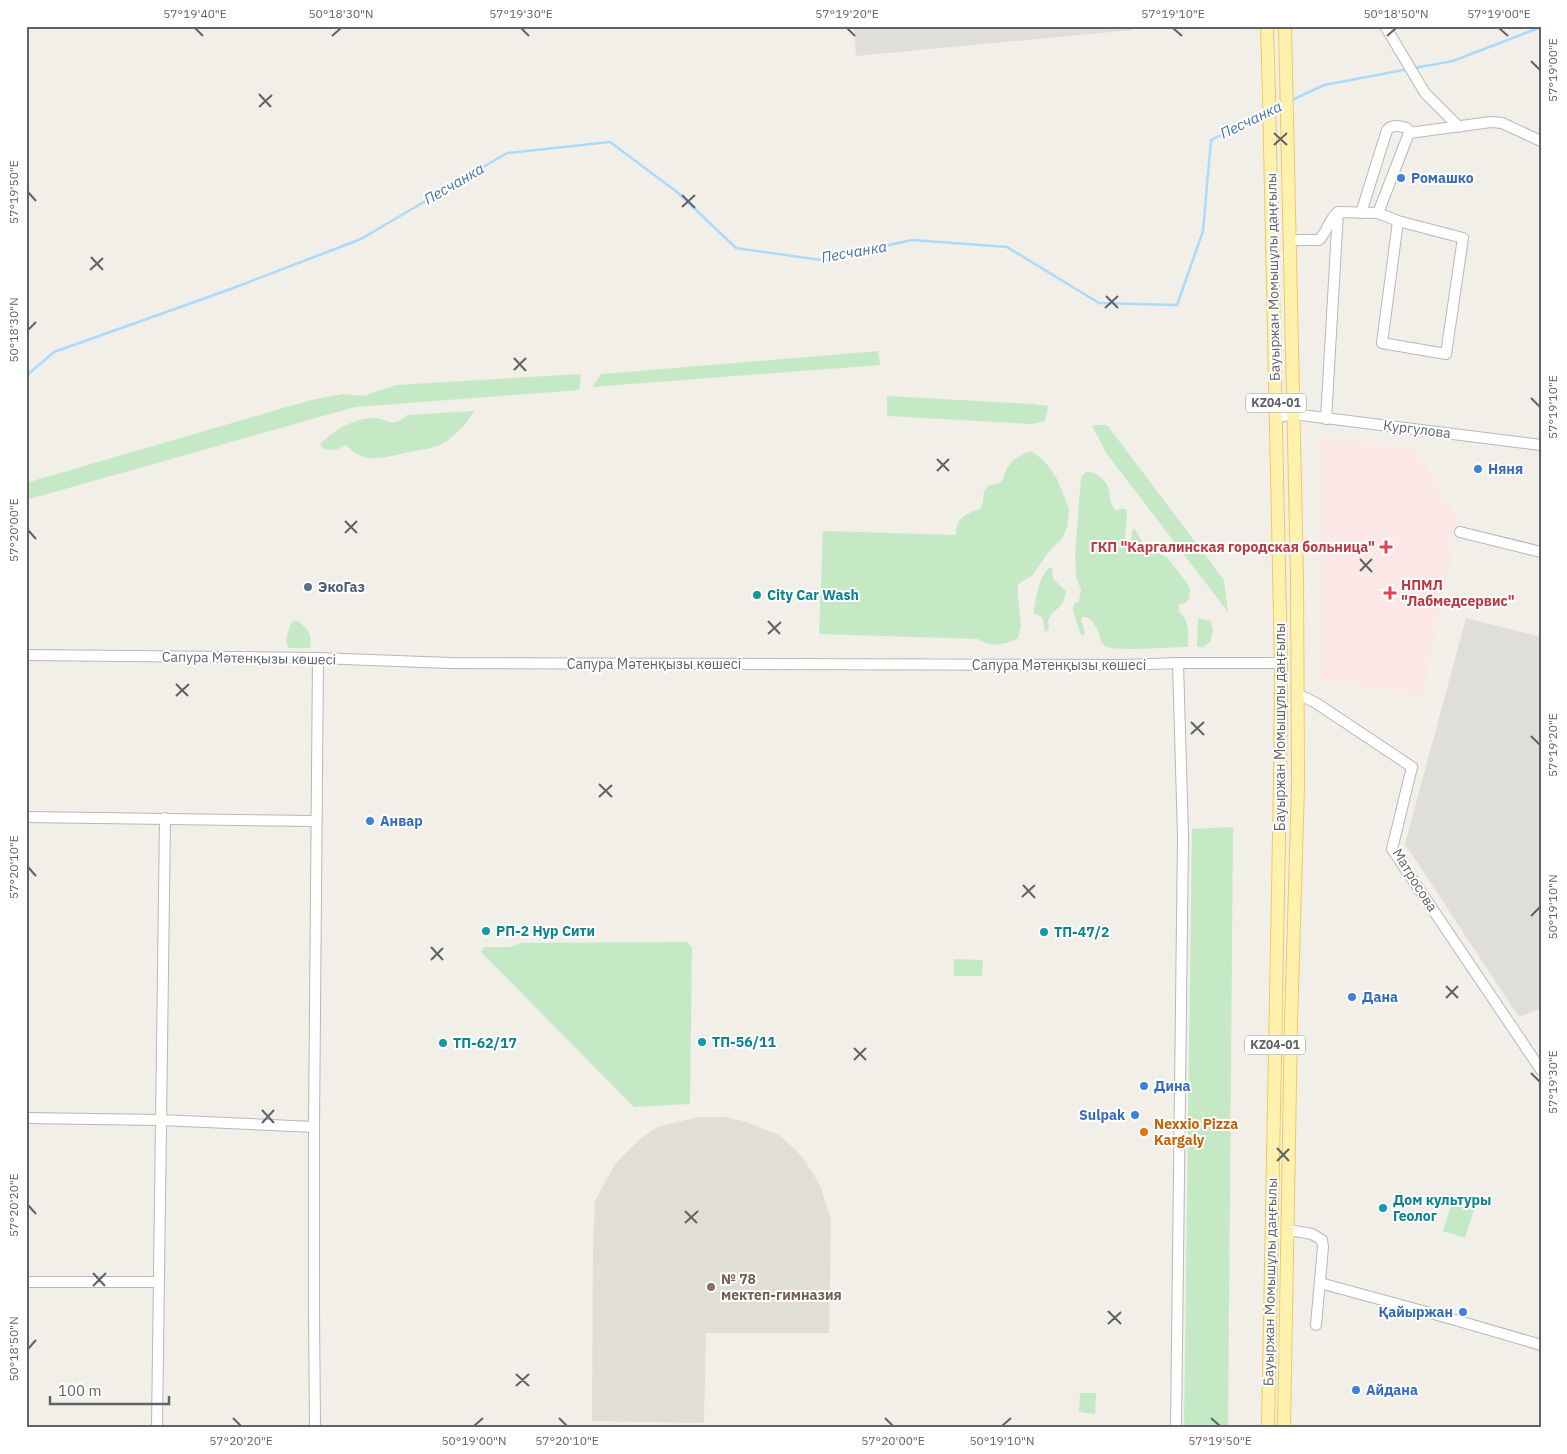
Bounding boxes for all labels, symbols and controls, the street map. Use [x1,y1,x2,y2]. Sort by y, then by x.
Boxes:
text: 57°19'40"E [163,6,227,21]
text: 50°18'30"N [308,6,374,21]
text: 57°19'30"E [489,6,553,21]
text: 57°19'20"E [815,6,879,21]
text: 57°19'10"E [1141,6,1205,21]
text: 50°18'50"N [1363,6,1429,21]
text: 57°19'00"E [1467,6,1531,21]
text: 57°19'00"E [1545,38,1560,102]
water label: Песчанка [1217,96,1285,143]
water label: Песчанка [420,159,487,208]
text: 57°19'50"E [6,160,21,224]
place label: Ромашко [1411,169,1474,187]
marker: Ромашко [1395,172,1407,184]
street label: Бауыржан Момышұлы даңғылы [1262,173,1284,381]
water label: Песчанка [820,236,889,267]
text: 50°18'30"N [6,297,21,363]
text: 57°19'10"E [1545,375,1560,439]
road number: KZ04-01 [1246,393,1306,412]
street label: Кургулова [1382,416,1452,442]
place label: Няня [1488,460,1523,478]
marker: Няня [1472,463,1484,475]
text: 57°20'00"E [6,498,21,562]
place label: ГКП "Каргалинская городская больница" [1091,538,1375,556]
marker: ГКП "Каргалинская городская больница" [1379,540,1393,554]
place label: НПМЛ "Лабмедсервис" [1401,576,1515,610]
place label: ЭкоГаз [318,578,365,596]
marker: ЭкоГаз [302,581,314,593]
place label: City Car Wash [767,586,859,604]
marker: НПМЛ "Лабмедсервис" [1383,586,1397,600]
marker: City Car Wash [751,589,763,601]
street label: Бауыржан Момышұлы даңғылы [1271,623,1289,831]
street label: Сапура Мәтенқызы көшесі [162,647,336,669]
street label: Сапура Мәтенқызы көшесі [567,655,741,673]
street label: Сапура Мәтенқызы көшесі [972,656,1146,674]
text: 57°19'20"E [1545,713,1560,777]
place label: Анвар [380,812,423,830]
marker: Анвар [364,815,376,827]
text: 57°20'10"E [6,835,21,899]
street label: Матросова [1389,845,1442,915]
text: 50°19'10"N [1545,874,1560,940]
place label: РП-2 Нур Сити [496,922,595,940]
place label: ТП-47/2 [1054,923,1109,941]
marker: РП-2 Нур Сити [480,925,492,937]
marker: ТП-47/2 [1038,926,1050,938]
place label: Дана [1362,988,1398,1006]
marker: Дана [1346,991,1358,1003]
place label: ТП-56/11 [712,1033,776,1051]
place label: ТП-62/17 [453,1034,517,1052]
marker: ТП-56/11 [696,1036,708,1048]
road number: KZ04-01 [1245,1036,1305,1054]
marker: ТП-62/17 [437,1037,449,1049]
text: 57°19'30"E [1545,1050,1560,1114]
place label: Дина [1154,1077,1191,1095]
marker: Дина [1138,1080,1150,1092]
place label: Sulpak [1079,1106,1126,1124]
marker: Sulpak [1129,1109,1141,1121]
place label: Nexxio Pizza Kargaly [1154,1115,1238,1149]
marker: Nexxio Pizza Kargaly [1138,1126,1150,1138]
text: 57°20'20"E [6,1173,21,1237]
street label: Бауыржан Момышұлы даңғылы [1259,1178,1281,1386]
place label: Дом культуры Геолог [1393,1191,1491,1225]
marker: Дом культуры Геолог [1377,1202,1389,1214]
place label: № 78 мектеп-гимназия [721,1270,842,1304]
marker: № 78 мектеп-гимназия [705,1281,717,1293]
place label: Қайыржан [1378,1303,1453,1321]
marker: Қайыржан [1457,1306,1469,1318]
text: 50°18'50"N [6,1316,21,1382]
scale bar [50,1374,169,1406]
text: 100 m [58,1381,102,1400]
place label: Айдана [1366,1381,1418,1399]
marker: Айдана [1350,1384,1362,1396]
text: 57°20'20"E [209,1433,273,1448]
text: 50°19'00"N [441,1433,507,1448]
text: 57°20'10"E [535,1433,599,1448]
text: 57°20'00"E [861,1433,925,1448]
text: 50°19'10"N [969,1433,1035,1448]
text: 57°19'50"E [1188,1433,1252,1448]

